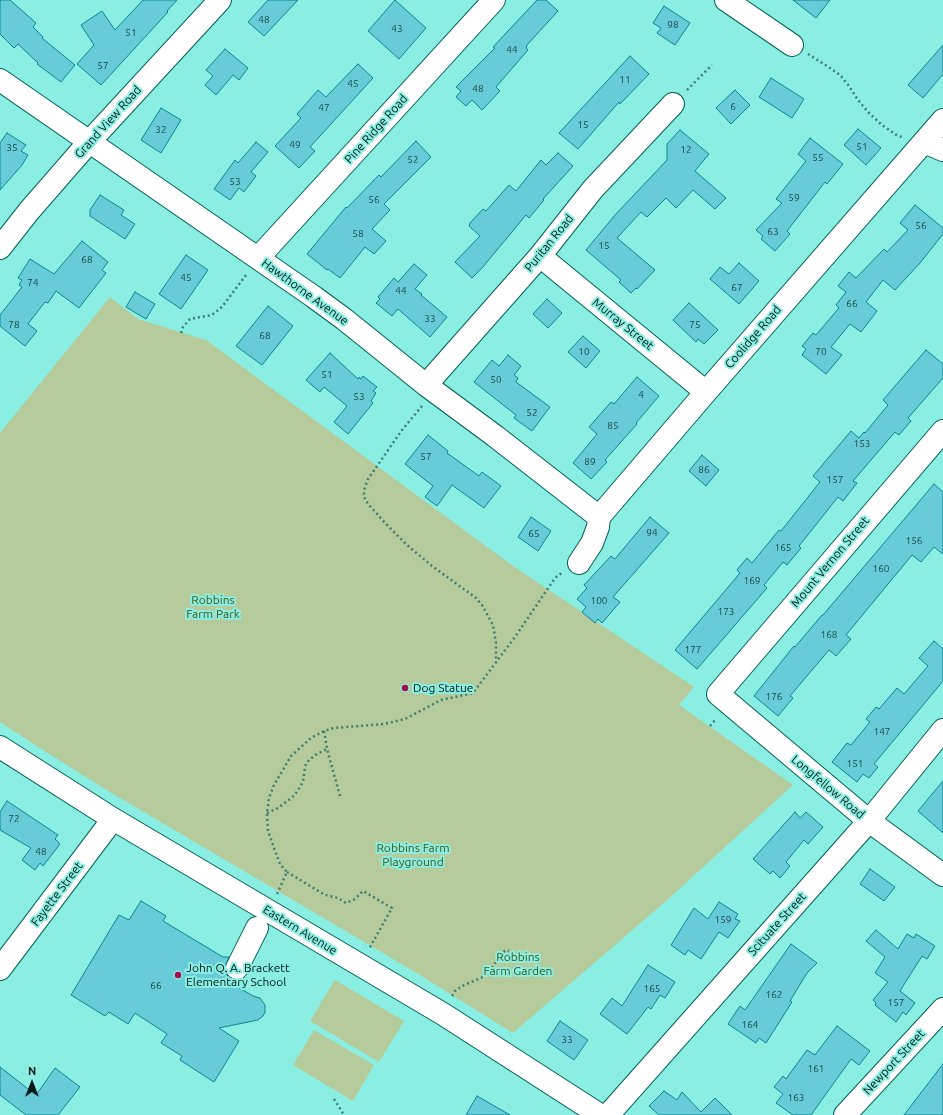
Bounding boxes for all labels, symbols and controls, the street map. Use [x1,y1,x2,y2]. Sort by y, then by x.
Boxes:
house number: 48 [258,14,270,26]
house number: 98 [667,19,679,31]
house number: 43 [391,23,403,35]
house number: 51 [125,27,137,39]
house number: 44 [506,44,518,56]
house number: 57 [97,60,109,72]
house number: 11 [619,74,631,86]
house number: 45 [347,78,359,90]
street label: Grand View Road [72,83,144,161]
house number: 48 [472,83,484,95]
street label: Pine Ridge Road [341,92,411,166]
house number: 6 [730,101,736,113]
house number: 47 [318,102,330,114]
house number: 15 [577,119,589,131]
house number: 32 [155,124,167,136]
house number: 49 [289,139,301,151]
house number: 51 [856,141,868,153]
house number: 35 [6,142,18,154]
house number: 12 [680,144,692,156]
house number: 55 [812,152,824,164]
house number: 52 [407,154,419,166]
house number: 53 [229,176,241,188]
house number: 59 [788,192,800,204]
house number: 56 [368,194,380,206]
street label: Puritan Road [522,211,576,275]
house number: 56 [915,220,927,232]
house number: 63 [767,226,779,238]
house number: 58 [352,228,364,240]
house number: 15 [598,240,610,252]
house number: 68 [81,254,93,266]
street label: Hawthorne Avenue [259,256,351,328]
house number: 45 [180,272,192,284]
house number: 74 [27,277,39,289]
house number: 67 [731,282,743,294]
house number: 44 [395,285,407,297]
street label: Murray Street [589,295,657,353]
house number: 66 [846,298,858,310]
street label: Coolidge Road [722,303,784,371]
house number: 33 [424,313,436,325]
house number: 78 [8,319,20,331]
house number: 75 [689,319,701,331]
house number: 68 [259,330,271,342]
house number: 10 [578,346,590,358]
house number: 70 [815,346,827,358]
house number: 51 [321,369,333,381]
house number: 50 [490,374,502,386]
house number: 4 [638,389,644,401]
house number: 53 [353,391,365,403]
house number: 52 [526,407,538,419]
house number: 85 [607,420,619,432]
house number: 153 [854,438,870,450]
house number: 57 [420,451,432,463]
house number: 89 [584,456,596,468]
house number: 86 [698,464,710,476]
house number: 157 [827,474,843,486]
street label: Mount Vernon Street [788,514,872,610]
house number: 94 [646,527,658,539]
house number: 65 [528,528,540,540]
house number: 156 [906,535,922,547]
house number: 165 [775,542,791,554]
house number: 160 [873,563,889,575]
house number: 169 [744,575,760,587]
park label: Robbins Farm Park [186,593,240,621]
house number: 100 [591,595,607,607]
house number: 173 [718,606,734,618]
house number: 168 [821,629,837,641]
house number: 177 [685,644,701,656]
place label: Dog Statue [413,681,473,695]
marker: Dog Statue [400,683,410,693]
house number: 176 [766,691,782,703]
house number: 147 [874,726,890,738]
street label: Longfellow Road [788,752,868,822]
house number: 151 [847,758,863,770]
house number: 72 [8,813,20,825]
park label: Robbins Farm Playground [376,841,450,869]
house number: 48 [35,846,47,858]
street label: Fayette Street [28,859,86,929]
street label: Scituate Street [745,889,809,959]
street label: Eastern Avenue [260,902,340,958]
house number: 159 [715,914,731,926]
park label: Robbins Farm Garden [484,950,552,978]
place label: John Q. A. Brackett Elementary School [186,961,290,989]
marker: John Q. A. Brackett Elementary School [173,970,183,980]
house number: 66 [150,980,162,992]
house number: 165 [644,983,660,995]
house number: 162 [766,989,782,1001]
house number: 157 [888,997,904,1009]
house number: 164 [742,1019,758,1031]
street label: Newport Street [860,1026,928,1098]
house number: 33 [561,1034,573,1046]
north arrow [12,1063,52,1103]
house number: 161 [808,1063,824,1075]
text: N [28,1065,36,1077]
house number: 163 [788,1092,804,1104]

